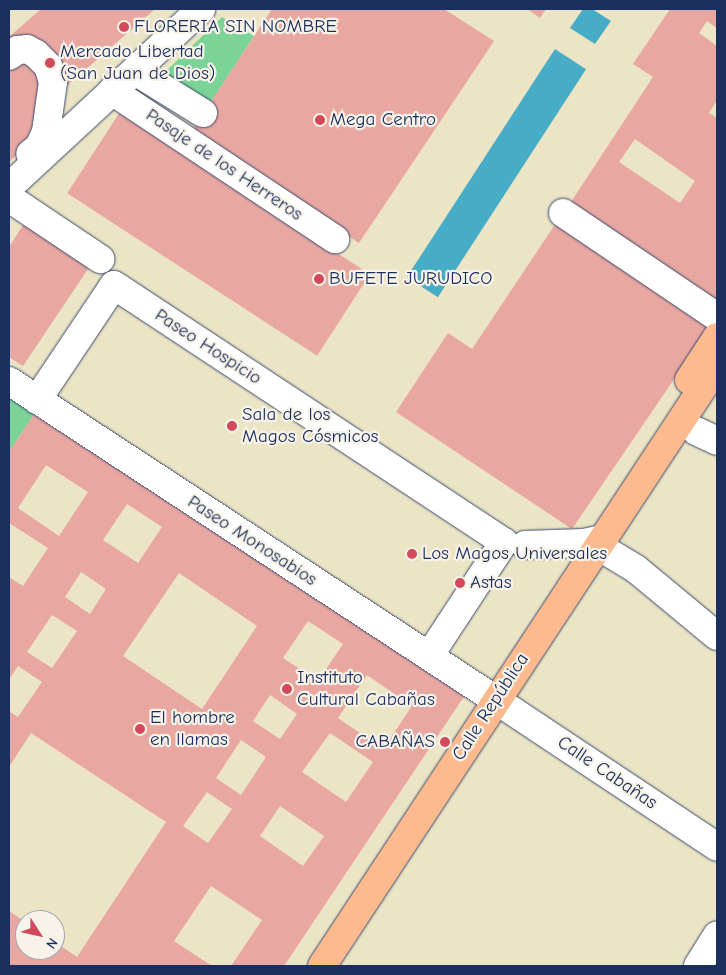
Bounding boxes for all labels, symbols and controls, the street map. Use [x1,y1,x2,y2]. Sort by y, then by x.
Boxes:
place label: FLORERIA SIN NOMBRE [134,16,337,38]
marker: FLORERIA SIN NOMBRE [118,21,130,33]
place label: Mercado Libertad (San Juan de Dios) [60,41,215,85]
marker: Mercado Libertad (San Juan de Dios) [44,57,56,69]
street label: Pasaje de los Herreros [141,104,307,226]
place label: Mega Centro [330,109,436,131]
marker: Mega Centro [314,114,326,126]
place label: BUFETE JURUDICO [329,268,492,290]
marker: BUFETE JURUDICO [313,273,325,285]
street label: Paseo Hospicio [150,304,266,390]
place label: Sala de los Magos Cósmicos [242,404,378,448]
marker: Sala de los Magos Cósmicos [226,420,238,432]
street label: Paseo Monosabios [183,491,321,591]
place label: Los Magos Universales [422,543,607,565]
marker: Los Magos Universales [406,548,418,560]
place label: Astas [470,572,512,594]
marker: Astas [454,577,466,589]
street label: Calle República [448,649,534,765]
place label: Instituto Cultural Cabañas [297,667,435,711]
marker: Instituto Cultural Cabañas [281,683,293,695]
place label: El hombre en llamas [150,707,235,751]
marker: El hombre en llamas [134,723,146,735]
place label: CABAÑAS [355,731,435,753]
street label: Calle Cabañas [553,731,661,815]
marker: CABAÑAS [439,736,451,748]
north arrow [15,910,65,960]
text: N [42,935,61,952]

